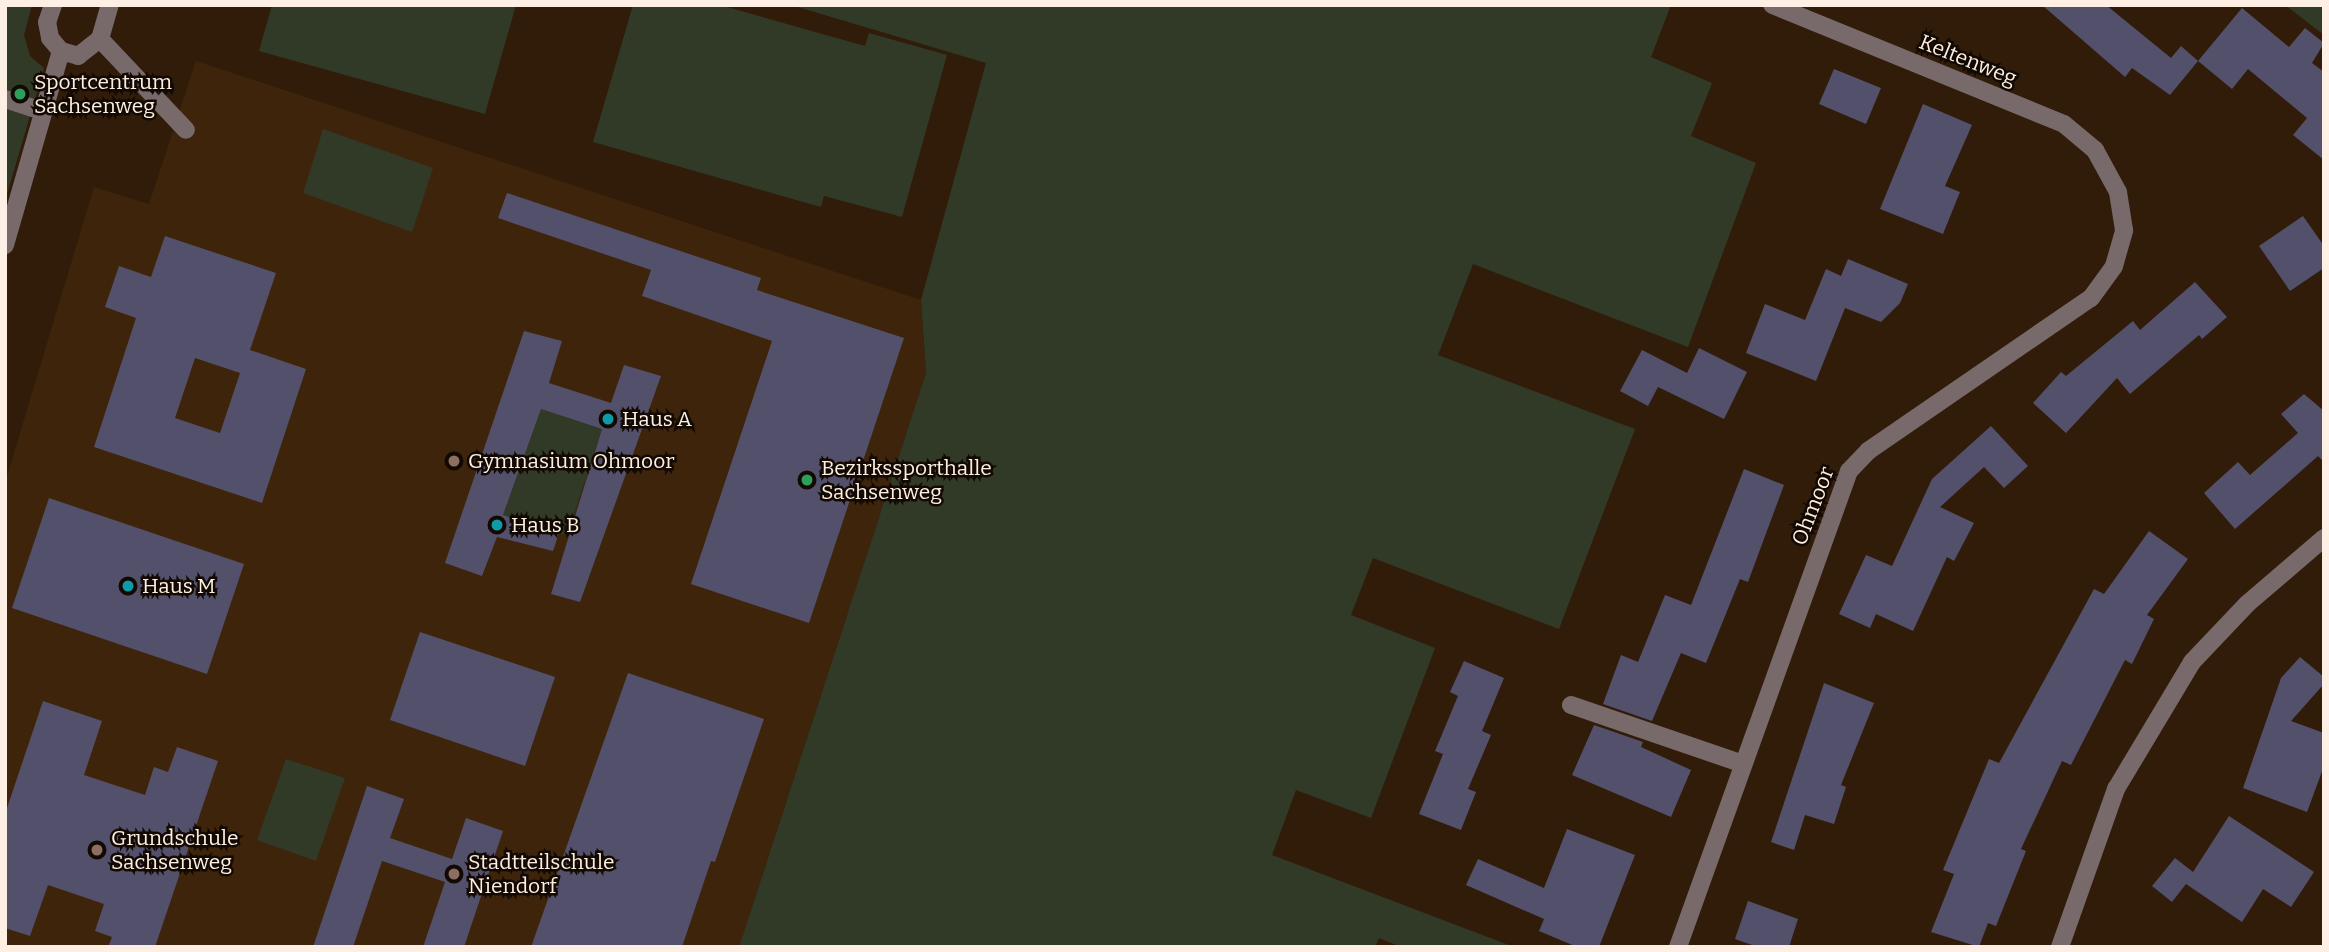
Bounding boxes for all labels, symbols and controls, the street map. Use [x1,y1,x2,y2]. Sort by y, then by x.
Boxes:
street label: Keltenweg [1916,29,2020,91]
place label: Sportcentrum Sachsenweg [34,69,172,119]
marker: Sportcentrum Sachsenweg [12,86,28,102]
place label: Haus A [622,406,692,432]
marker: Haus A [600,411,616,427]
place label: Gymnasium Ohmoor [468,448,675,474]
marker: Gymnasium Ohmoor [446,453,462,469]
place label: Bezirkssporthalle Sachsenweg [821,455,992,505]
street label: Ohmoor [1787,463,1839,549]
marker: Bezirkssporthalle Sachsenweg [799,472,815,488]
place label: Haus B [511,512,580,538]
marker: Haus B [489,517,505,533]
place label: Haus M [142,573,216,599]
marker: Haus M [120,578,136,594]
place label: Grundschule Sachsenweg [111,825,238,875]
marker: Grundschule Sachsenweg [89,842,105,858]
place label: Stadtteilschule Niendorf [468,849,614,899]
marker: Stadtteilschule Niendorf [446,866,462,882]

